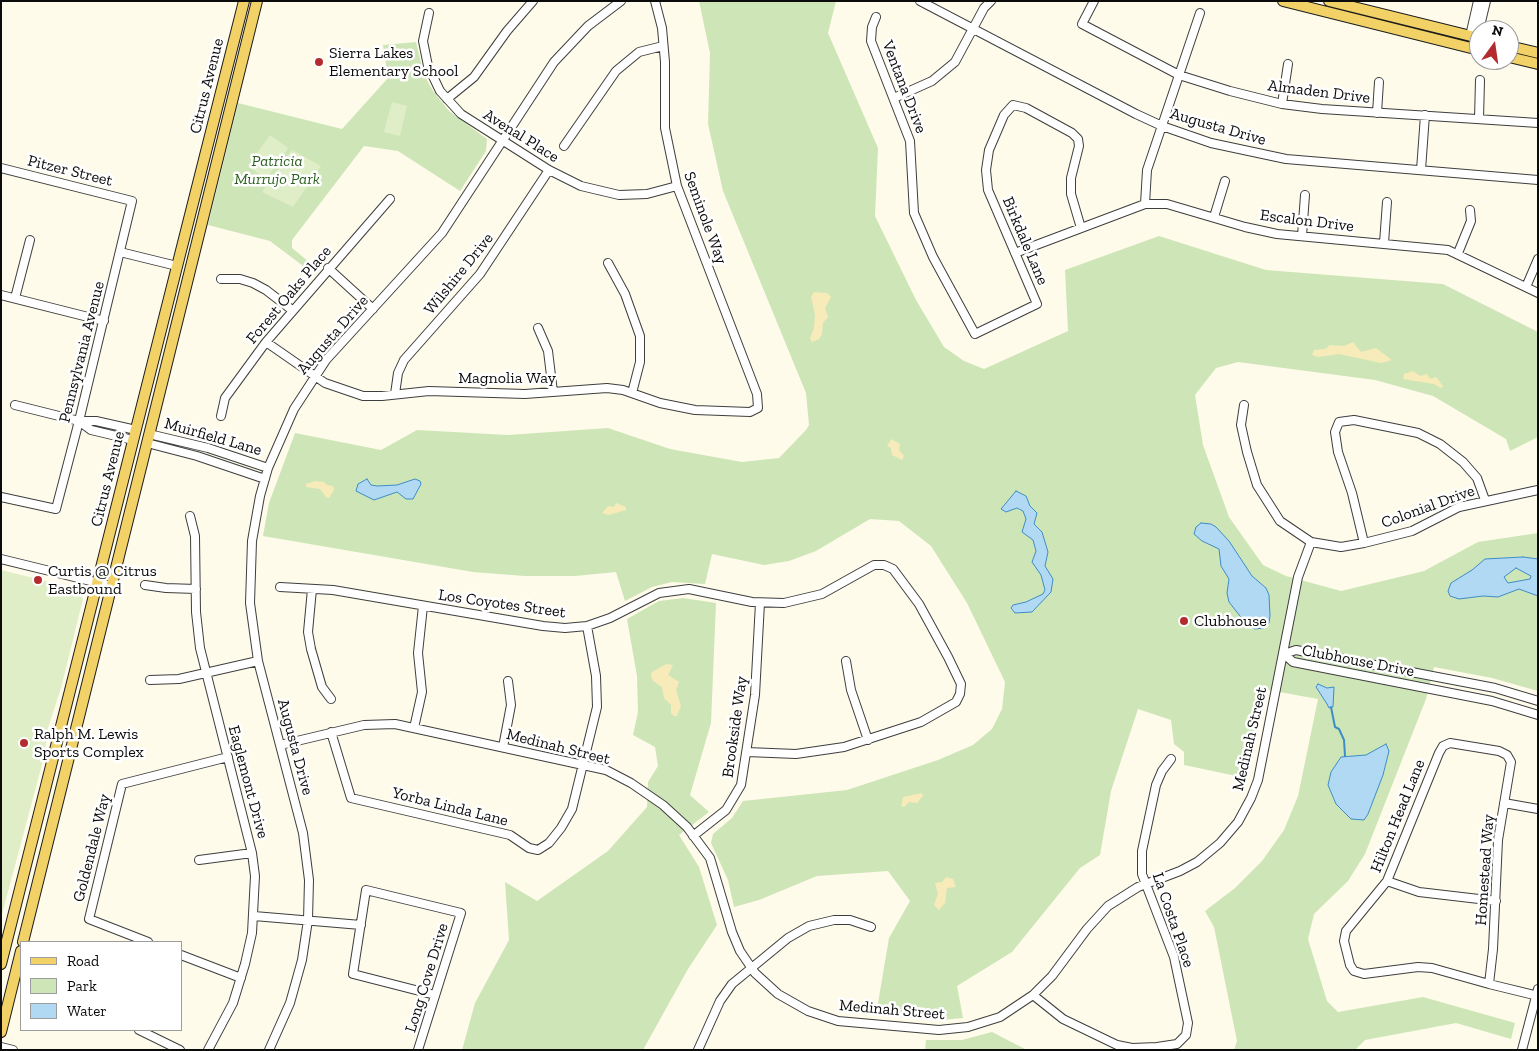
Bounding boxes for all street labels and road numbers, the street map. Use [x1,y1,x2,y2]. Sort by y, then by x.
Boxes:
street label: Citrus Avenue [186,36,228,136]
street label: Ventana Drive [878,38,930,136]
street label: Almaden Drive [1267,76,1371,108]
street label: Augusta Drive [1168,104,1268,150]
street label: Avenal Place [479,105,563,167]
street label: Pitzer Street [25,151,115,191]
street label: Seminole Way [679,169,731,267]
street label: Birkdale Lane [998,194,1052,288]
street label: Escalon Drive [1259,206,1355,236]
street label: Wilshire Drive [420,229,498,319]
street label: Forest Oaks Place [242,242,336,348]
street label: Pennsylvania Avenue [55,279,109,425]
street label: Augusta Drive [293,291,373,379]
street label: Magnolia Way [458,368,556,388]
street label: Muirfield Lane [162,414,264,460]
street label: Citrus Avenue [87,429,129,529]
street label: Colonial Drive [1379,481,1477,533]
street label: Los Coyotes Street [437,586,567,622]
street label: Clubhouse Drive [1300,641,1416,681]
street label: Brookside Way [718,675,752,779]
street label: Medinah Street [1229,685,1271,793]
street label: Augusta Drive [273,697,317,797]
street label: Eaglemont Drive [224,723,272,841]
street label: Medinah Street [504,725,612,769]
street label: Hilton Head Lane [1367,757,1429,875]
street label: Yorba Linda Lane [390,783,510,831]
street label: Goldendale Way [69,792,115,904]
street label: Homestead Way [1472,814,1498,926]
street label: La Costa Place [1148,870,1198,970]
street label: Long Cove Drive [401,921,453,1035]
street label: Medinah Street [838,996,946,1024]

